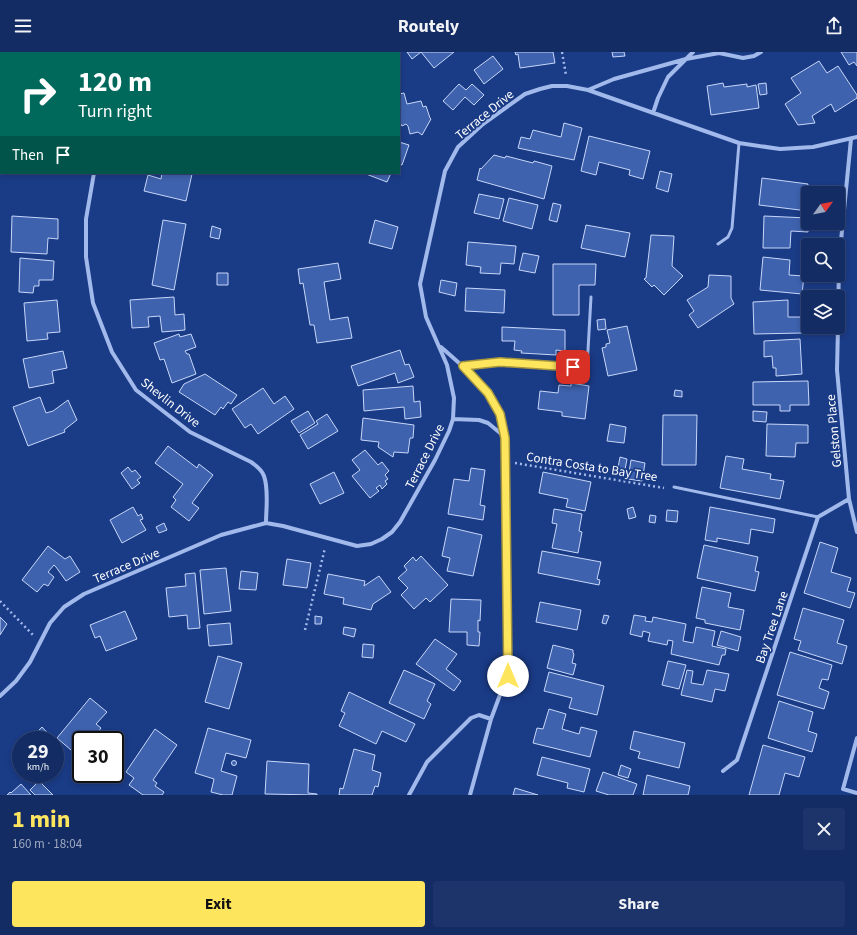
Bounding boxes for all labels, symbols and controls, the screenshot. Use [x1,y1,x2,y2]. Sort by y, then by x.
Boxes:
text: Routely [398,14,459,39]
icon: menu [12,15,34,37]
icon: share [823,15,845,37]
text: 120 m [78,62,152,102]
icon: right [12,68,64,120]
street label: Terrace Drive [451,86,518,144]
text: Turn right [78,99,152,124]
icon: arrive [52,144,74,166]
text: Then [12,145,44,166]
north arrow [801,186,845,230]
map controls [801,186,845,334]
button: search [801,238,845,282]
button: layers [801,290,845,334]
pin [556,350,590,384]
icon: arrive [562,356,584,378]
street label: Shevlin Drive [137,374,204,432]
street label: Gelston Place [822,394,846,468]
street label: Terrace Drive [401,421,449,492]
street label: Contra Costa to Bay Tree [525,448,659,486]
street label: Terrace Drive [90,544,162,588]
street label: Bay Tree Lane [751,589,793,666]
position arrow [487,655,529,697]
speed limit sign: 30 [72,731,124,783]
text: 29 [27,738,49,766]
text: km/h [27,760,49,774]
text: 1 min [12,802,70,837]
button: close [803,808,845,850]
text: 160 m · 18:04 [12,835,82,853]
button: Exit [12,881,425,927]
button: Share [433,881,845,927]

